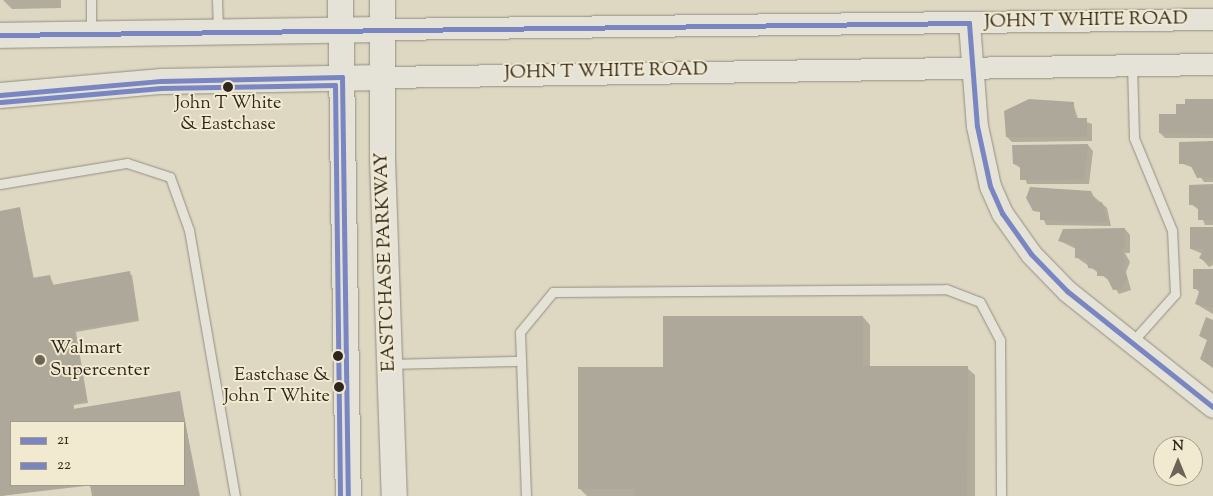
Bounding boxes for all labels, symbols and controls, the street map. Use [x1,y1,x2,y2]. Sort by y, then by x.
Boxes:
street label: JOHN T WHITE ROAD [984,8,1188,34]
street label: JOHN T WHITE ROAD [504,59,708,85]
marker: John T White & Eastchase [223,82,233,92]
place label: John T White & Eastchase [175,94,281,136]
street label: EASTCHASE PARKWAY [371,152,401,372]
place label: Walmart Supercenter [50,338,150,382]
unlabelled marker [333,351,343,361]
marker: Walmart Supercenter [34,354,46,366]
place label: Eastchase & John T White [223,366,330,408]
marker: Eastchase & John T White [334,382,344,392]
legend [10,421,185,486]
text: 21 [57,430,69,451]
north arrow [1153,436,1203,486]
text: N [1172,437,1184,457]
text: 22 [57,455,71,476]

